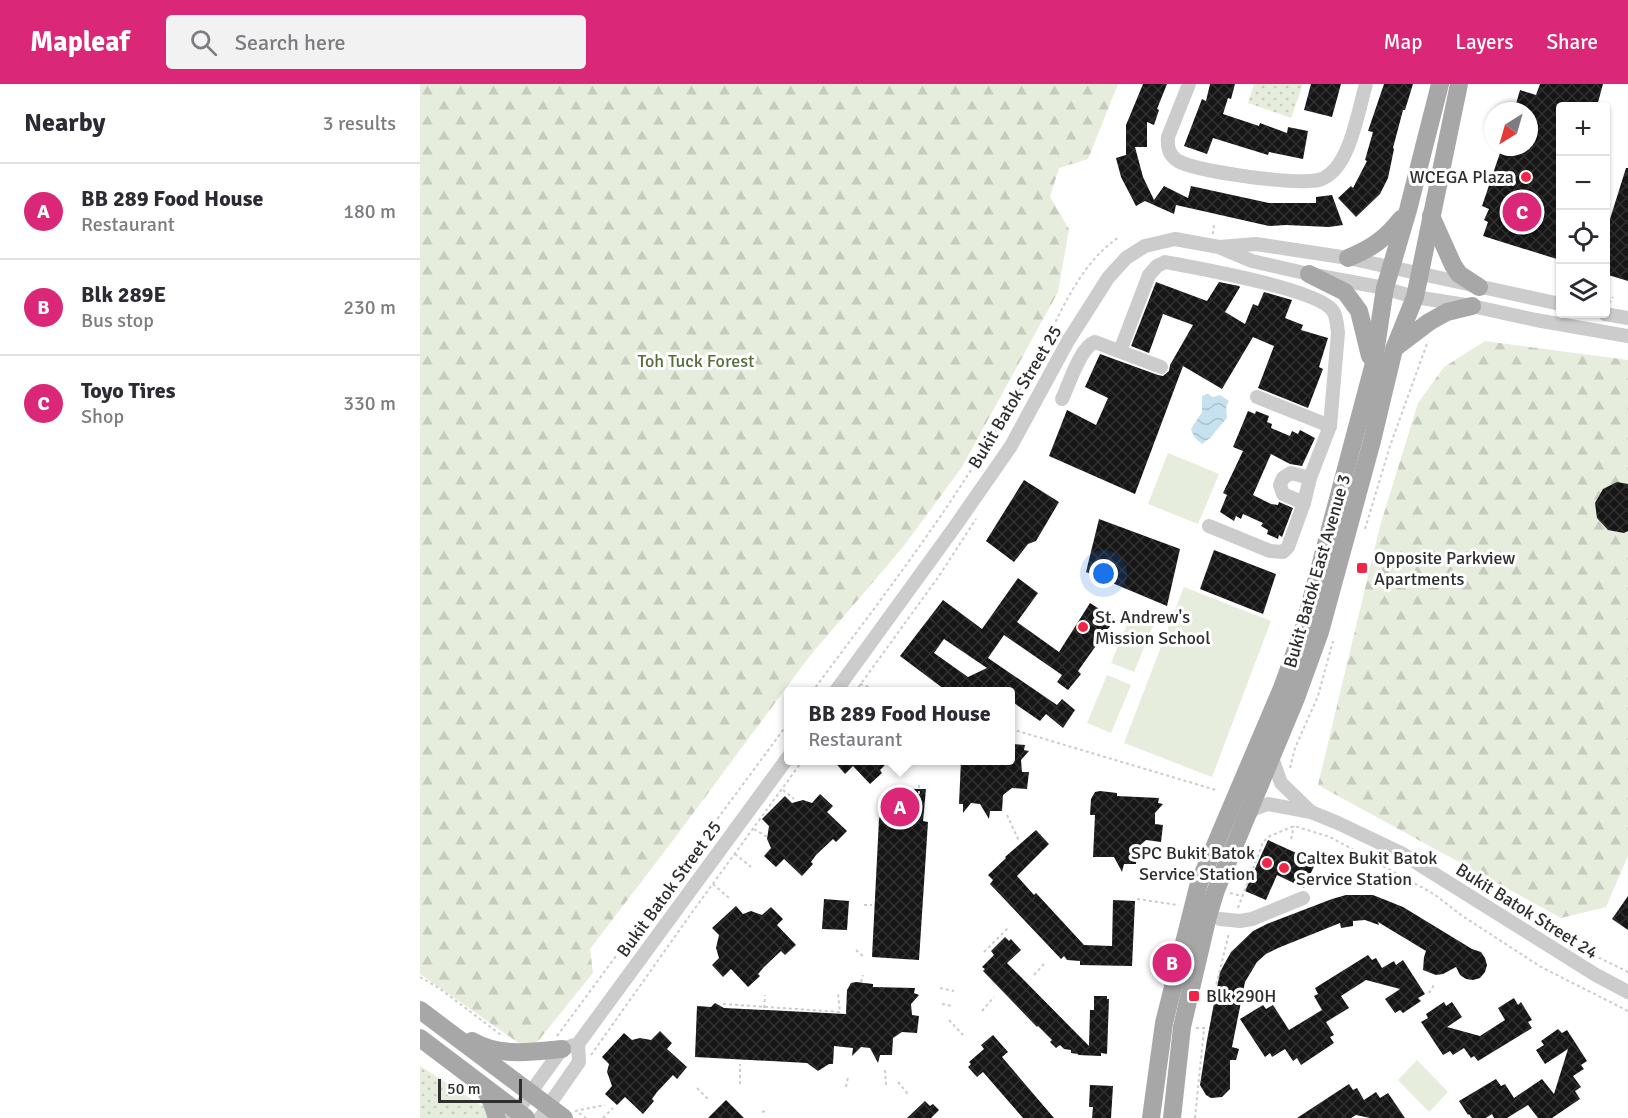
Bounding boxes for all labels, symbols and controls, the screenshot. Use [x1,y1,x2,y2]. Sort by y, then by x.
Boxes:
search box [166,15,586,69]
text: Mapleaf [30,25,130,59]
icon: search [187,26,220,59]
text: Search here [235,29,346,56]
text: Map [1384,29,1422,55]
text: Layers [1455,29,1513,55]
text: Share [1546,29,1598,55]
north arrow [1484,102,1538,156]
map controls [1556,102,1610,318]
button: + [1556,102,1610,156]
text: Nearby [24,107,105,139]
text: 3 results [323,111,396,136]
button: − [1556,156,1610,210]
place label: WCEGA Plaza [1410,166,1514,188]
marker: WCEGA Plaza [1519,170,1533,184]
text: BB 289 Food House [81,185,263,212]
pin: C [1502,190,1542,234]
text: A [37,199,50,224]
text: 180 m [343,199,396,224]
button: locate [1556,210,1610,264]
text: Restaurant [81,212,175,237]
button: layers [1556,264,1610,318]
text: Blk 289E [81,281,166,308]
text: B [37,295,50,320]
text: 230 m [343,295,396,320]
text: Bus stop [81,308,154,333]
street label: Bukit Batok Street 25 [964,321,1066,473]
park label: Toh Tuck Forest [638,350,754,372]
text: Toyo Tires [81,377,175,404]
text: C [37,391,50,416]
text: 330 m [343,391,396,416]
text: Shop [81,404,124,429]
street label: Bukit Batok East Avenue 3 [1279,472,1355,670]
place label: Opposite Parkview Apartments [1374,547,1515,590]
your location [1089,559,1118,588]
marker: Opposite Parkview Apartments [1355,561,1369,575]
place label: St. Andrew's Mission School [1095,606,1211,649]
marker: St. Andrew's Mission School [1076,620,1090,634]
popup [784,687,1015,765]
text: BB 289 Food House [808,700,991,727]
text: Restaurant [808,727,902,752]
pin: A [880,784,920,830]
street label: Bukit Batok Street 25 [612,816,726,962]
place label: SPC Bukit Batok Service Station [1131,842,1255,885]
place label: Caltex Bukit Batok Service Station [1296,847,1437,890]
marker: SPC Bukit Batok Service Station [1260,856,1274,870]
street label: Bukit Batok Street 24 [1452,858,1602,964]
marker: Caltex Bukit Batok Service Station [1277,861,1291,875]
pin: B [1152,940,1191,986]
place label: Blk 290H [1206,985,1276,1007]
marker: Blk 290H [1187,989,1201,1003]
scale bar [438,1076,522,1104]
text: 50 m [447,1079,481,1099]

